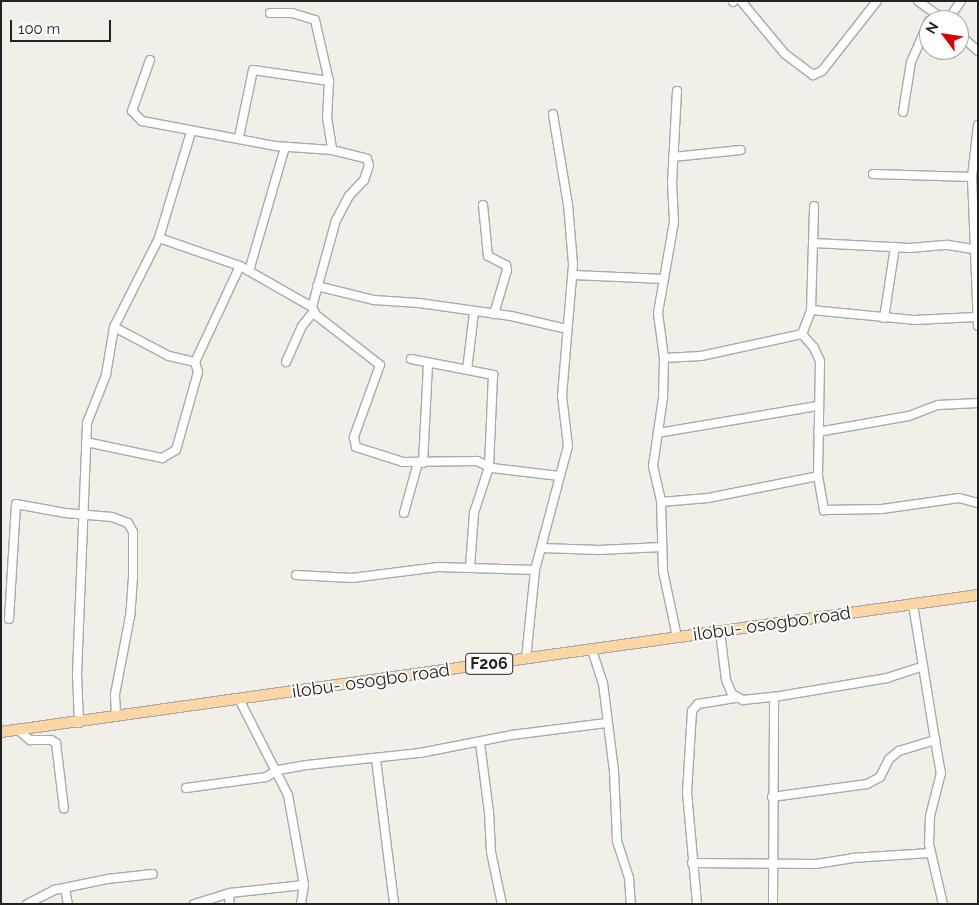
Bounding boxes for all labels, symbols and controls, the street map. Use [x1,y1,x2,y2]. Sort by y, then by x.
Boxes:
scale bar [12,10,114,42]
north arrow [919,10,969,60]
text: N [922,19,942,36]
text: 100 m [18,20,60,38]
street label: ilobu- osogbo road [692,602,852,646]
road number: F206 [464,651,514,678]
street label: ilobu- osogbo road [291,659,451,703]

